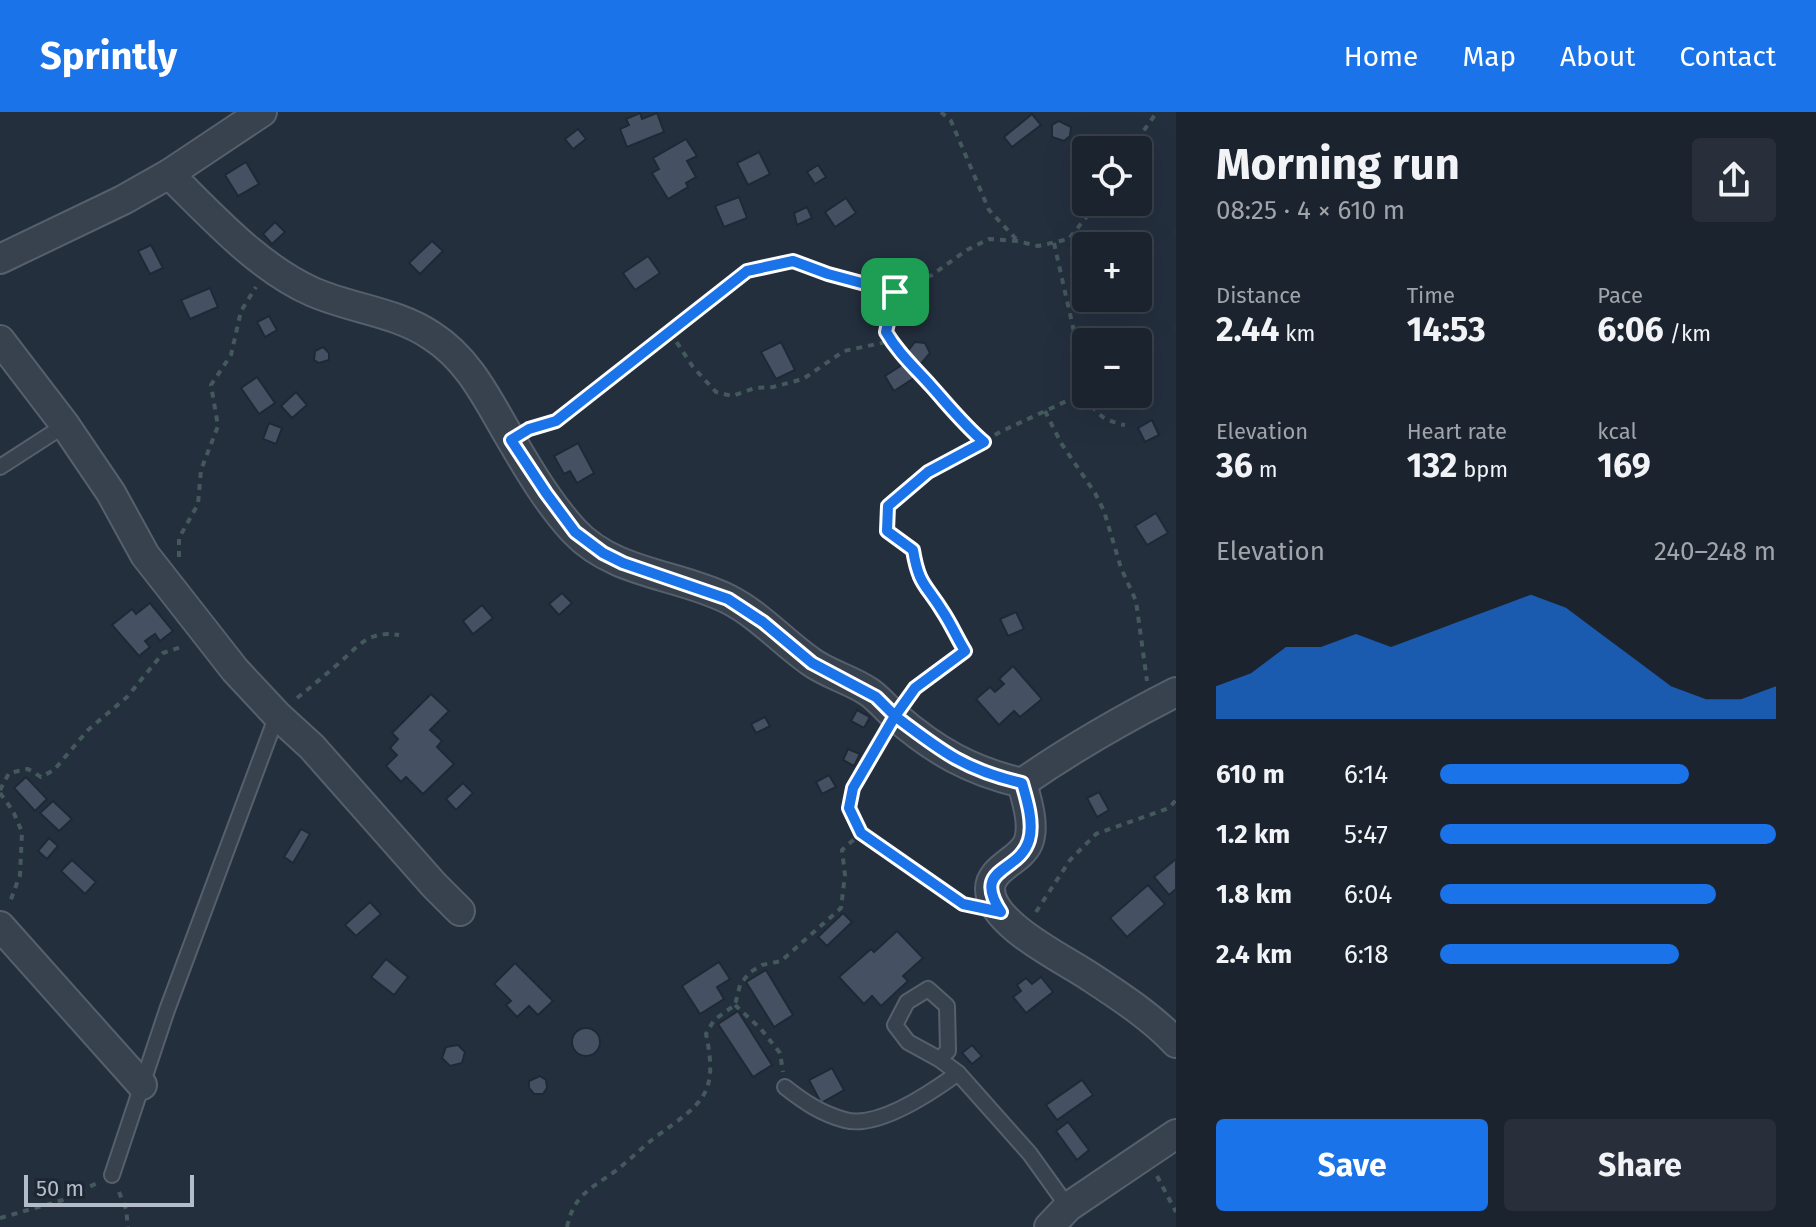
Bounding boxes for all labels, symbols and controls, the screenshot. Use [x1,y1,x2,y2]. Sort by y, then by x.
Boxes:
text: Sprintly [40,33,177,79]
text: Home [1344,40,1418,73]
text: Map [1462,40,1516,73]
text: About [1560,40,1635,73]
text: Contact [1679,40,1776,73]
map controls [1072,136,1152,408]
button: locate [1072,136,1152,216]
text: Morning run [1216,138,1460,191]
button: share [1692,138,1776,222]
text: 08:25 · 4 × 610 m [1216,195,1405,226]
button: + [1072,232,1152,312]
pin [861,258,929,326]
icon: arrive [873,270,917,314]
text: Distance [1216,282,1301,309]
text: Time [1407,282,1455,309]
text: Pace [1597,282,1643,309]
text: 2.44 [1216,309,1279,350]
text: 14:53 [1407,309,1486,350]
text: 6:06 [1597,309,1664,350]
text: km [1279,320,1315,347]
text: /km [1664,320,1711,347]
button: − [1072,328,1152,408]
text: Elevation [1216,418,1308,445]
text: Heart rate [1407,418,1507,445]
text: kcal [1597,418,1637,445]
text: 36 [1216,445,1253,486]
text: 132 [1407,445,1457,486]
text: 169 [1597,445,1651,486]
text: m [1253,456,1278,483]
text: bpm [1457,456,1508,483]
text: Elevation [1216,536,1325,567]
text: 240–248 m [1654,536,1776,567]
text: 610 m [1216,759,1285,790]
text: 6:14 [1344,759,1388,790]
text: 1.2 km [1216,819,1290,850]
text: 5:47 [1344,819,1388,850]
text: 1.8 km [1216,879,1292,910]
text: 6:04 [1344,879,1392,910]
text: 2.4 km [1216,939,1292,970]
text: 6:18 [1344,939,1389,970]
button: Save [1216,1119,1488,1211]
button: Share [1504,1119,1776,1211]
scale bar [24,1171,194,1207]
text: 50 m [36,1175,84,1202]

